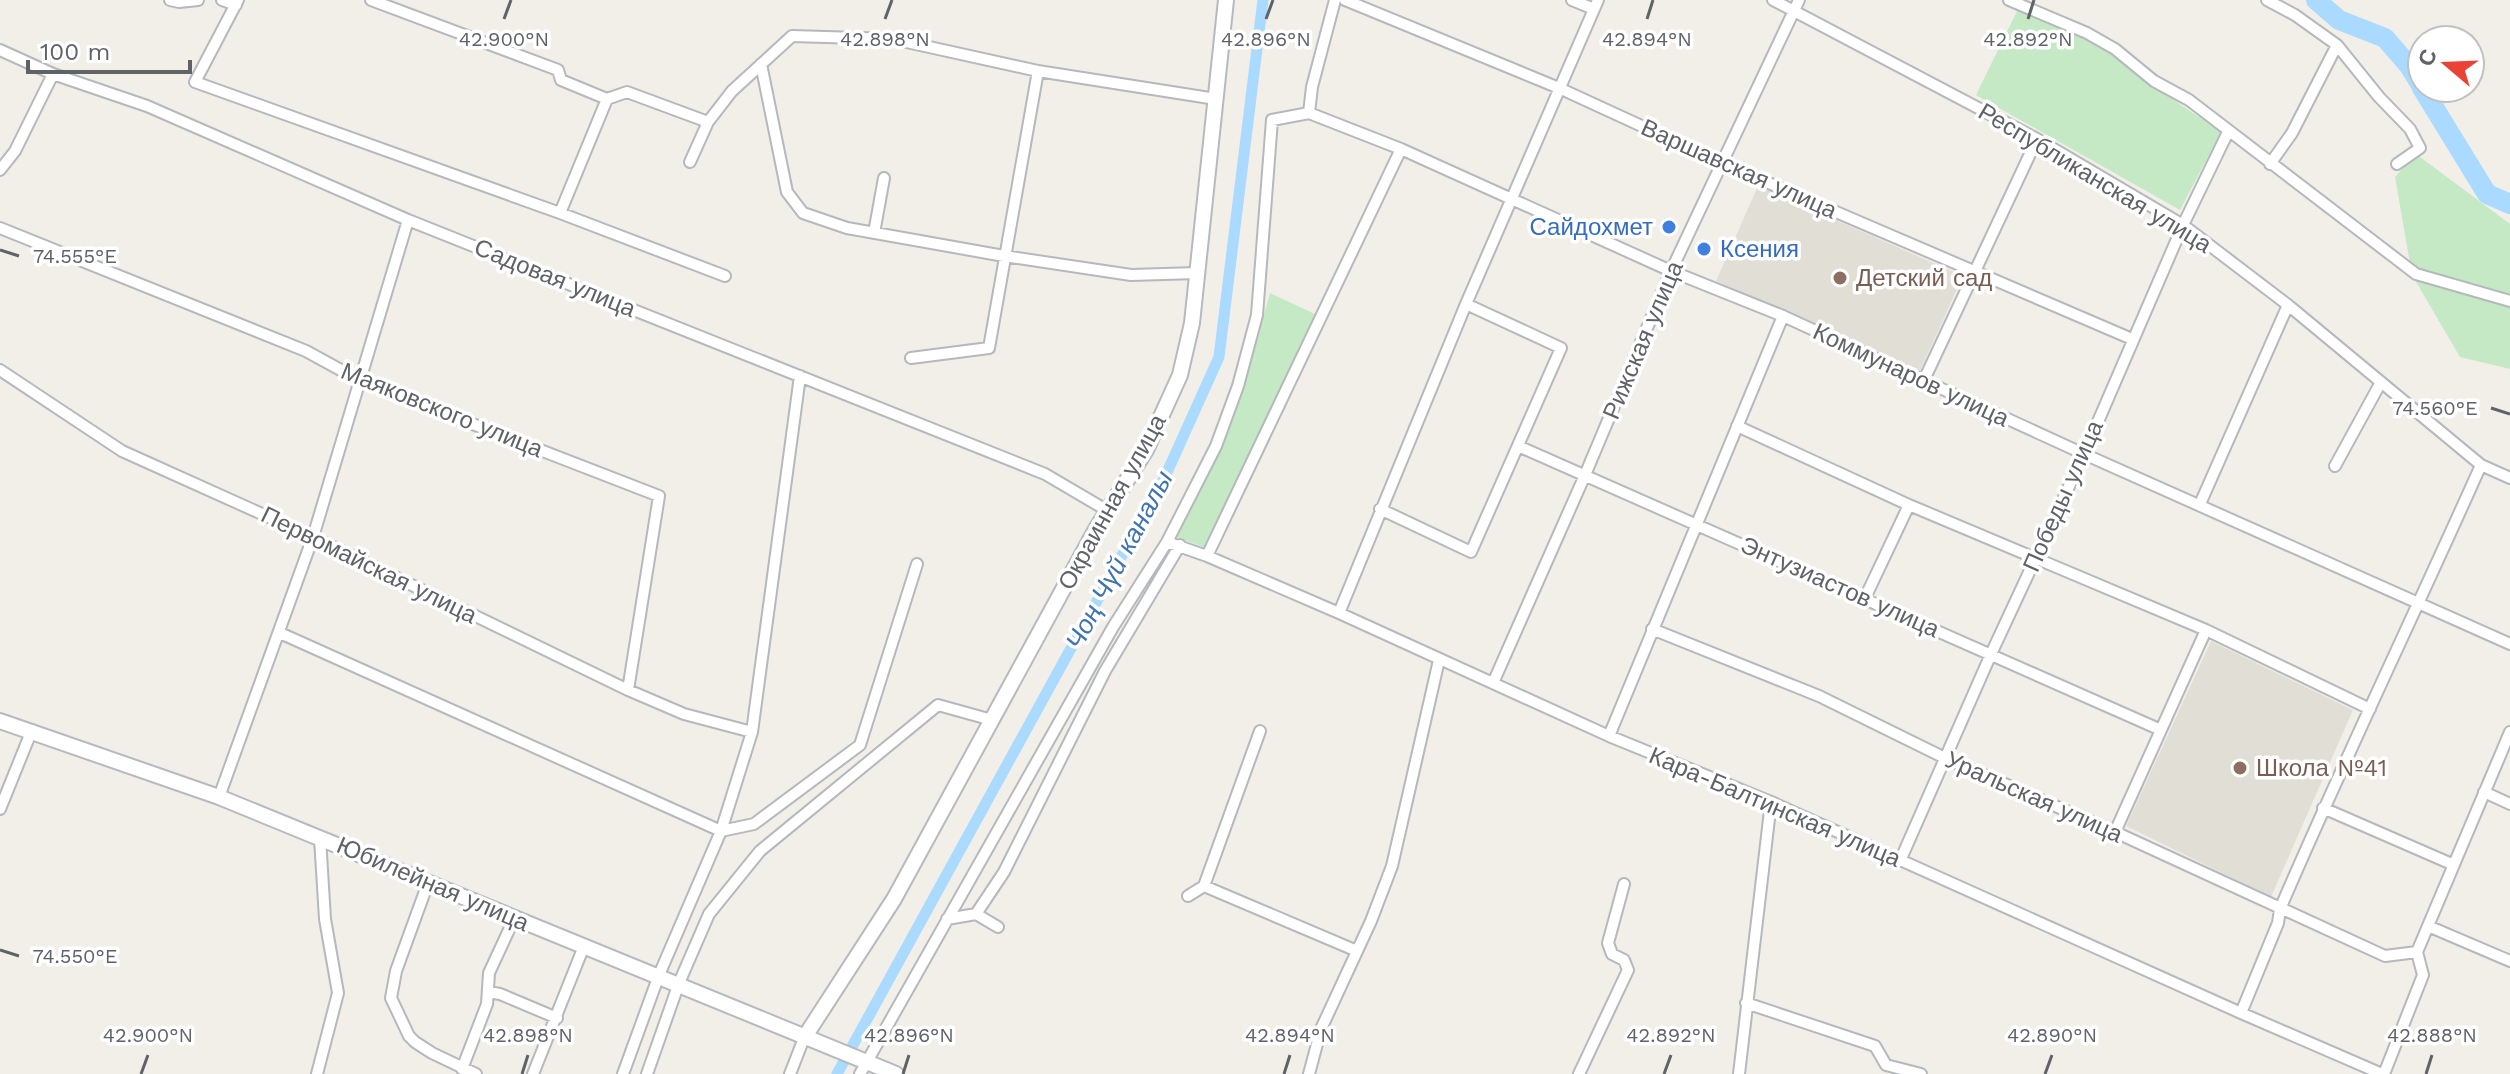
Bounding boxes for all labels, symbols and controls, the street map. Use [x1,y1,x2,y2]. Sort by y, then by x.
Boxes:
scale bar [28,24,190,74]
north arrow [2406,24,2486,104]
text: 42.900°N [459,27,549,51]
text: 42.898°N [840,27,930,51]
text: 42.896°N [1221,27,1311,51]
text: 42.894°N [1602,27,1692,51]
text: 42.892°N [1983,27,2073,51]
text: 100 m [40,38,110,66]
text: С [2413,46,2442,69]
street label: Республиканская улица [1973,97,2217,259]
street label: Варшавская улица [1637,113,1842,225]
place label: Сайдохмет [1530,213,1653,241]
marker: Сайдохмет [1660,218,1678,236]
street label: Садовая улица [470,233,640,323]
place label: Ксения [1720,235,1799,263]
marker: Ксения [1695,240,1713,258]
text: 74.555°E [33,244,117,268]
street label: Рижская улица [1597,256,1689,423]
place label: Детский сад [1856,264,1992,292]
marker: Детский сад [1831,269,1849,287]
street label: Коммунаров улица [1809,317,2014,433]
street label: Маяковского улица [337,357,548,464]
text: 74.560°E [2392,396,2478,420]
street label: Окраинная улица [1052,409,1172,595]
street label: Победы улица [2017,416,2109,576]
water label: Чоң Чүй каналы [1059,466,1179,654]
street label: Первомайская улица [257,501,482,630]
street label: Энтузиастов улица [1736,531,1944,644]
street label: Кара-Балтинская улица [1645,741,1906,873]
street label: Уральская улица [1941,745,2127,849]
place label: Школа №41 [2256,754,2387,782]
marker: Школа №41 [2231,759,2249,777]
street label: Юбилейная улица [333,831,534,937]
text: 74.550°E [33,944,117,968]
text: 42.900°N [103,1023,193,1047]
text: 42.898°N [483,1023,573,1047]
text: 42.896°N [864,1023,954,1047]
text: 42.894°N [1245,1023,1335,1047]
text: 42.892°N [1626,1023,1716,1047]
text: 42.890°N [2007,1023,2097,1047]
text: 42.888°N [2387,1023,2477,1047]

